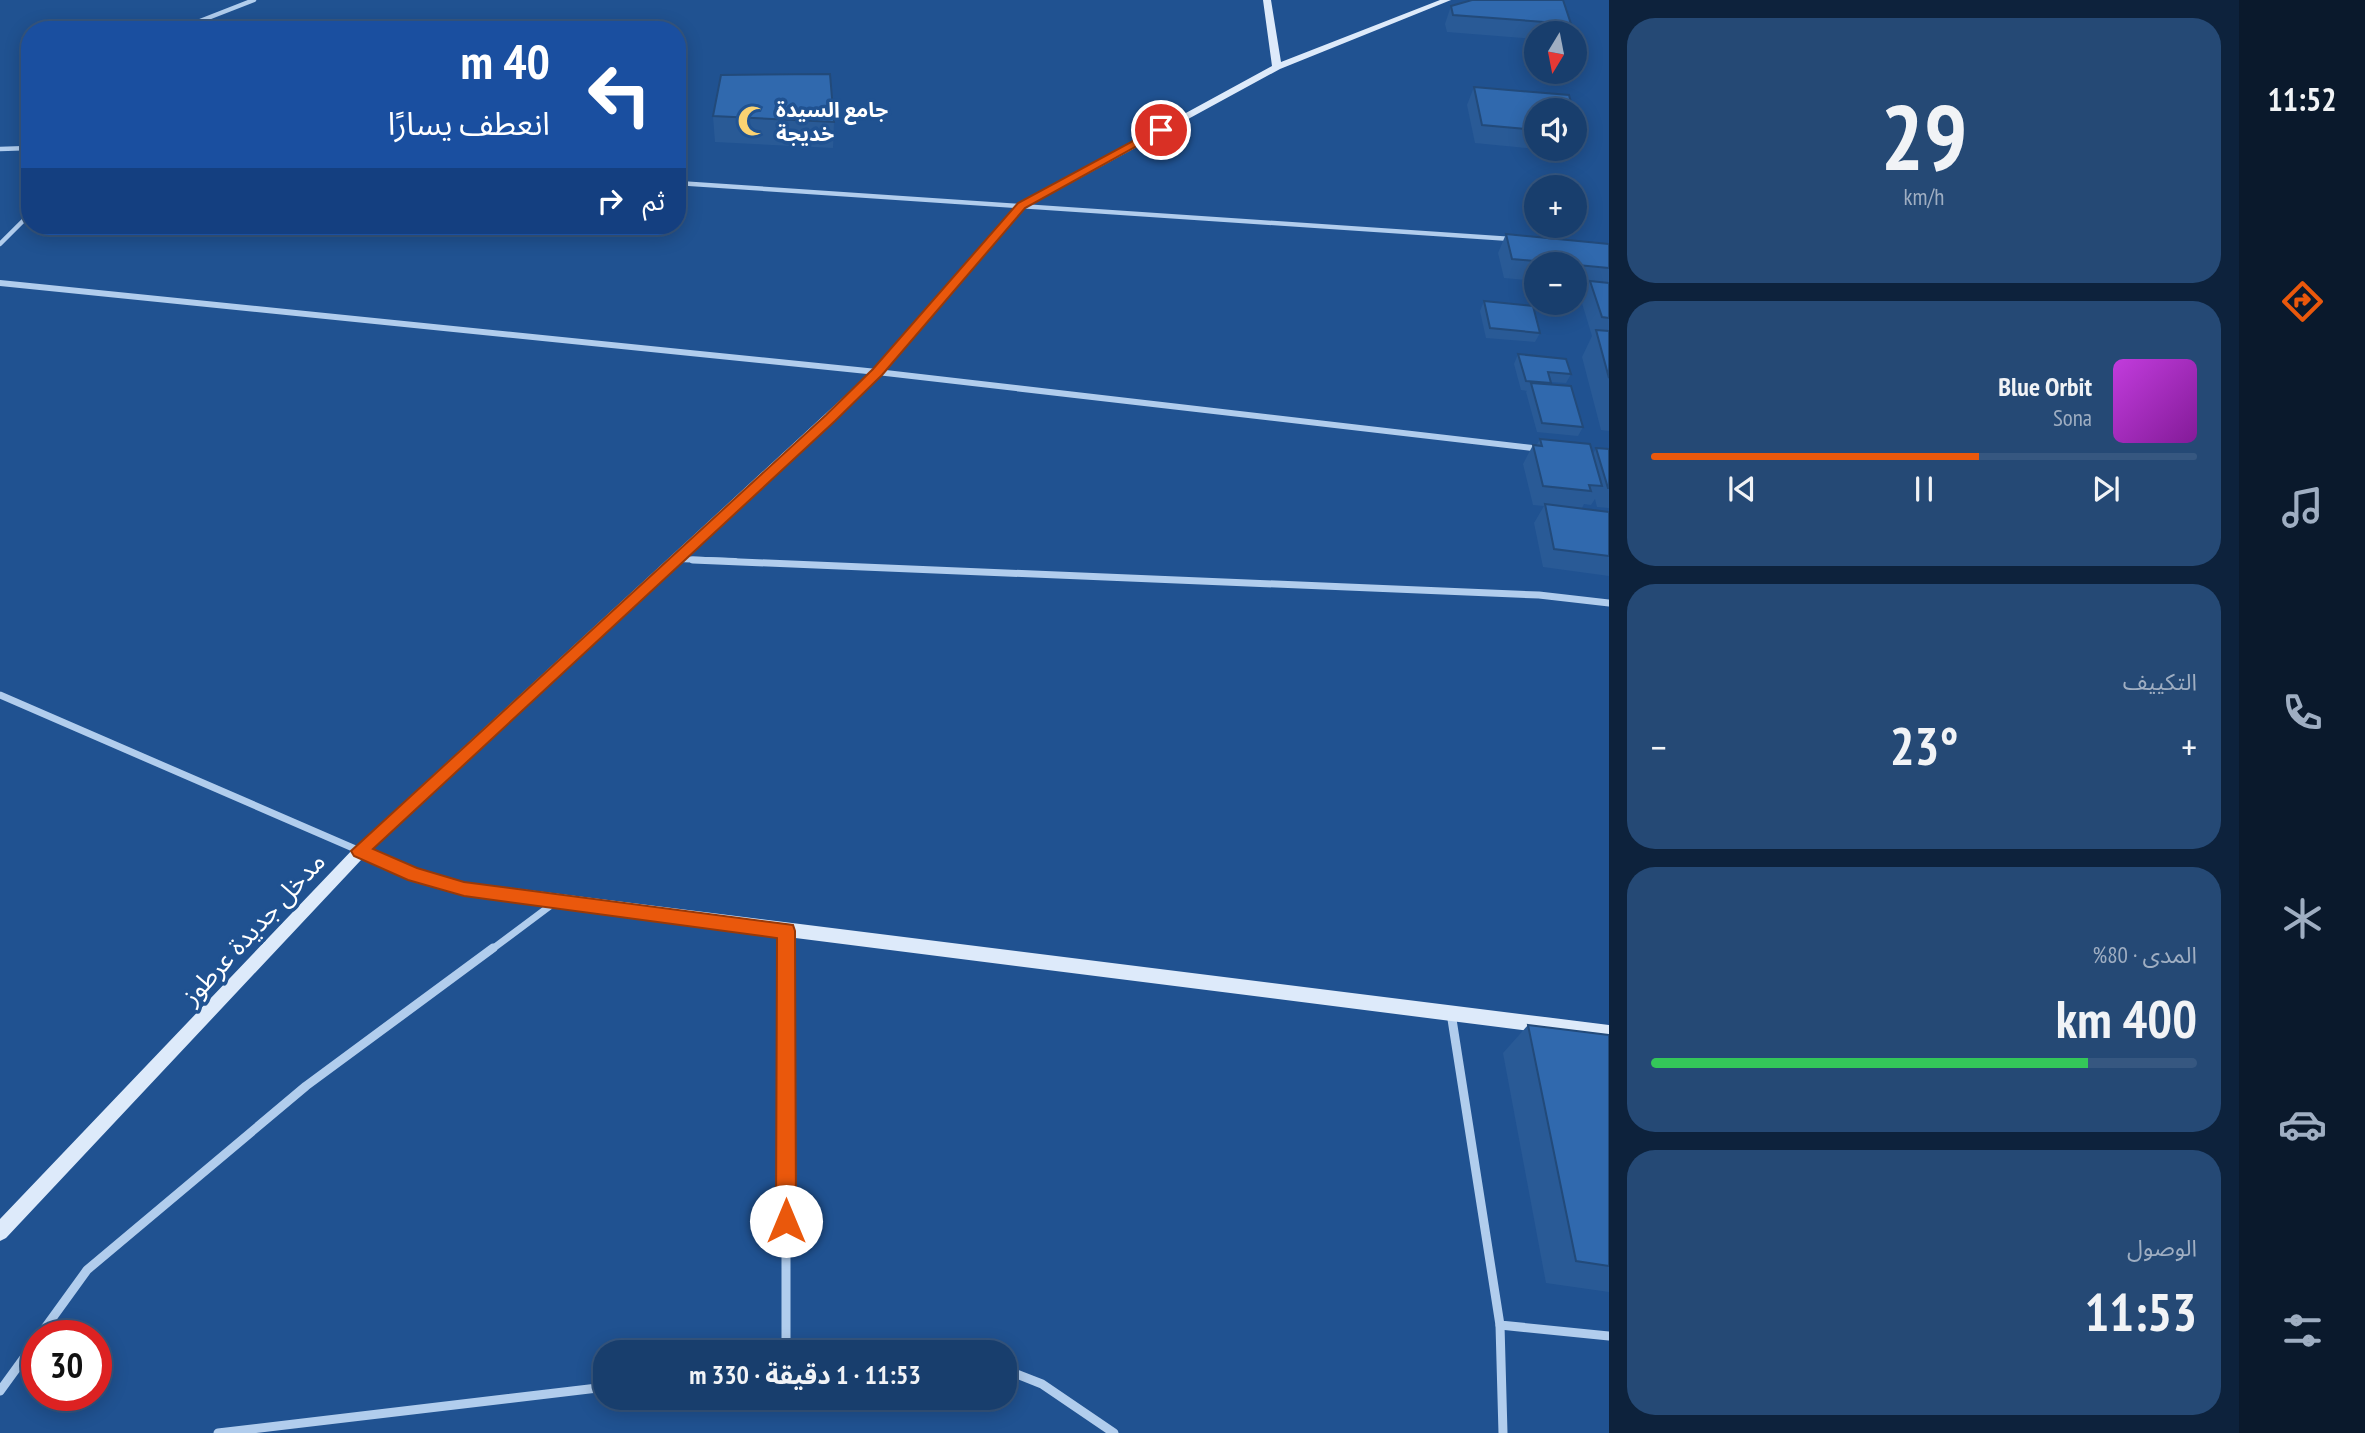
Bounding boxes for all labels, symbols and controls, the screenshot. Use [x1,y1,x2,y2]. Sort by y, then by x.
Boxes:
north arrow [1524,21,1587,84]
map controls [1524,21,1587,315]
text: 40 m [461,29,550,93]
icon: left [574,49,665,140]
text: 29 [1881,77,1968,195]
text: 11:52 [2267,78,2337,120]
place label: جامع السيدة خديجة [776,96,888,147]
button: sound [1524,98,1587,161]
pin [1131,100,1191,160]
text: انعطف يسارًا [388,102,550,144]
mosque icon: جامع السيدة خديجة [736,104,770,138]
icon: arrive [1142,111,1180,149]
button: + [1524,175,1587,238]
icon: right [591,182,629,220]
text: km/h [1904,182,1944,211]
text: ثم [643,184,665,217]
button: − [1524,252,1587,315]
icon: directions [2278,277,2327,326]
text: Blue Orbit [1998,370,2092,403]
text: Sona [2053,403,2092,432]
icon: previous [1723,470,1761,508]
icon: pause [1905,470,1943,508]
icon: next [2087,470,2125,508]
icon: music [2278,483,2327,532]
text: التكييف [2123,667,2197,696]
icon: phone [2278,688,2327,737]
text: 23° [1890,712,1958,779]
text: − [1651,722,1667,771]
text: + [2181,722,2197,771]
street label: مدخل جديدة عرطوز [173,845,332,1012]
icon: climate [2278,894,2327,943]
text: المدى · 80% [2093,940,2197,969]
text: 400 km [2056,985,2197,1052]
icon: car [2278,1100,2327,1149]
position arrow [749,1184,823,1258]
text: الوصول [2127,1233,2197,1262]
text: 11:53 [2085,1278,2197,1345]
icon: filters [2278,1306,2327,1355]
speed limit sign: 30 [21,1320,112,1411]
text: 11:53 · 1 دقيقة · 330 m [689,1358,921,1391]

